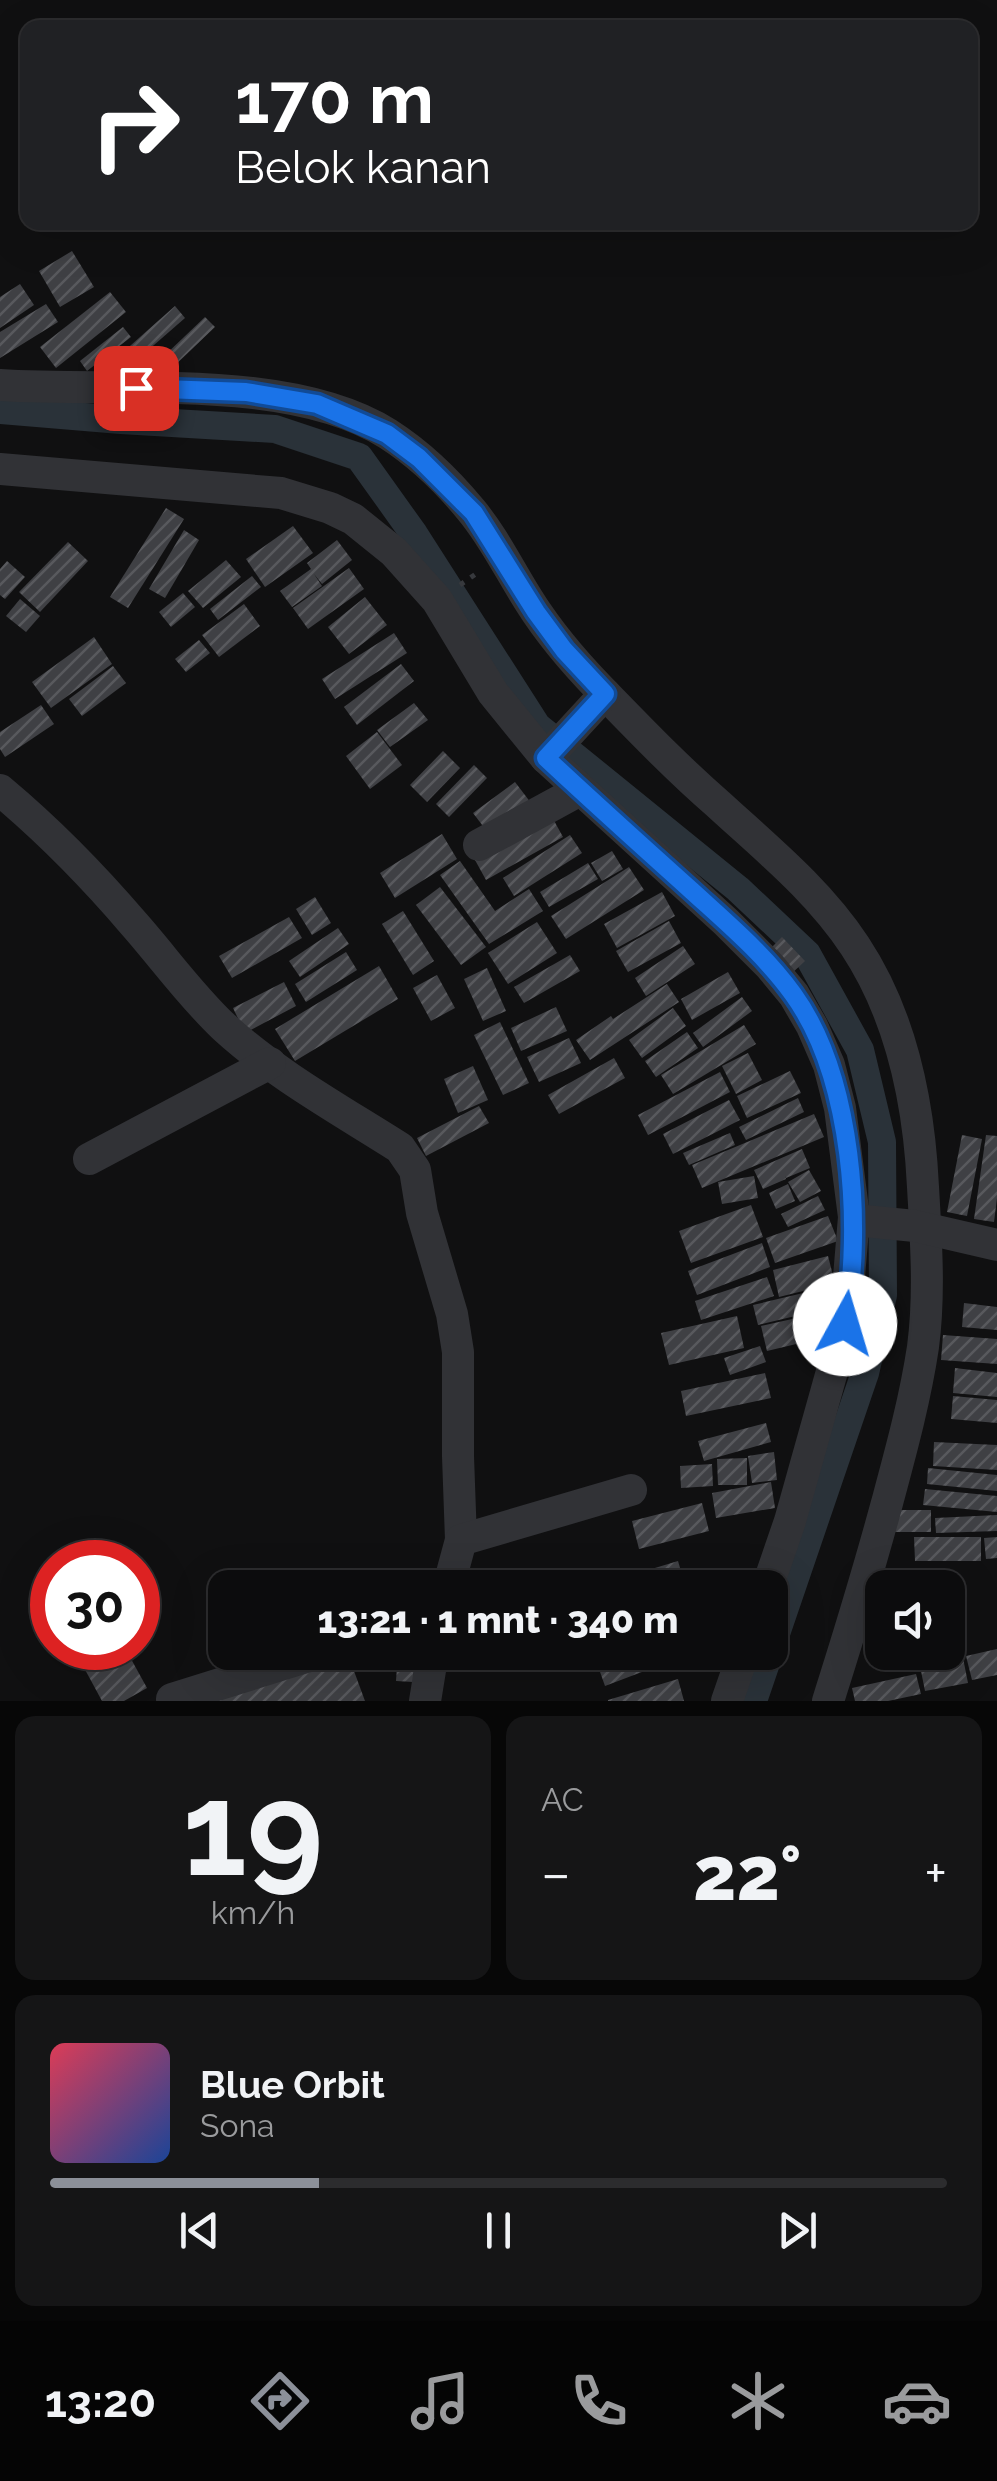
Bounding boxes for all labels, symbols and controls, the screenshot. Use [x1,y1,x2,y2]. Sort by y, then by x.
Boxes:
text: 170 m [235,57,434,139]
icon: right [70,60,200,190]
text: Belok kanan [235,141,491,194]
pin [94,346,179,431]
icon: arrive [109,361,164,416]
position arrow [793,1272,897,1376]
speed limit sign: 30 [30,1540,160,1670]
map controls [865,1570,965,1670]
button: sound [865,1570,965,1670]
text: 13:21 · 1 mnt · 340 m [318,1597,678,1642]
text: 19 [183,1753,323,1905]
text: AC [541,1781,584,1818]
text: 22° [693,1829,802,1918]
text: − [541,1841,571,1906]
text: + [924,1841,947,1906]
text: km/h [211,1894,295,1931]
text: Blue Orbit [200,2062,385,2107]
text: Sona [200,2107,275,2144]
icon: previous [172,2203,227,2258]
icon: pause [471,2203,526,2258]
icon: next [770,2203,825,2258]
icon: directions [245,2366,315,2436]
icon: music [405,2366,475,2436]
icon: phone [564,2366,634,2436]
icon: climate [723,2366,793,2436]
icon: car [882,2366,952,2436]
text: 13:20 [45,2375,156,2428]

